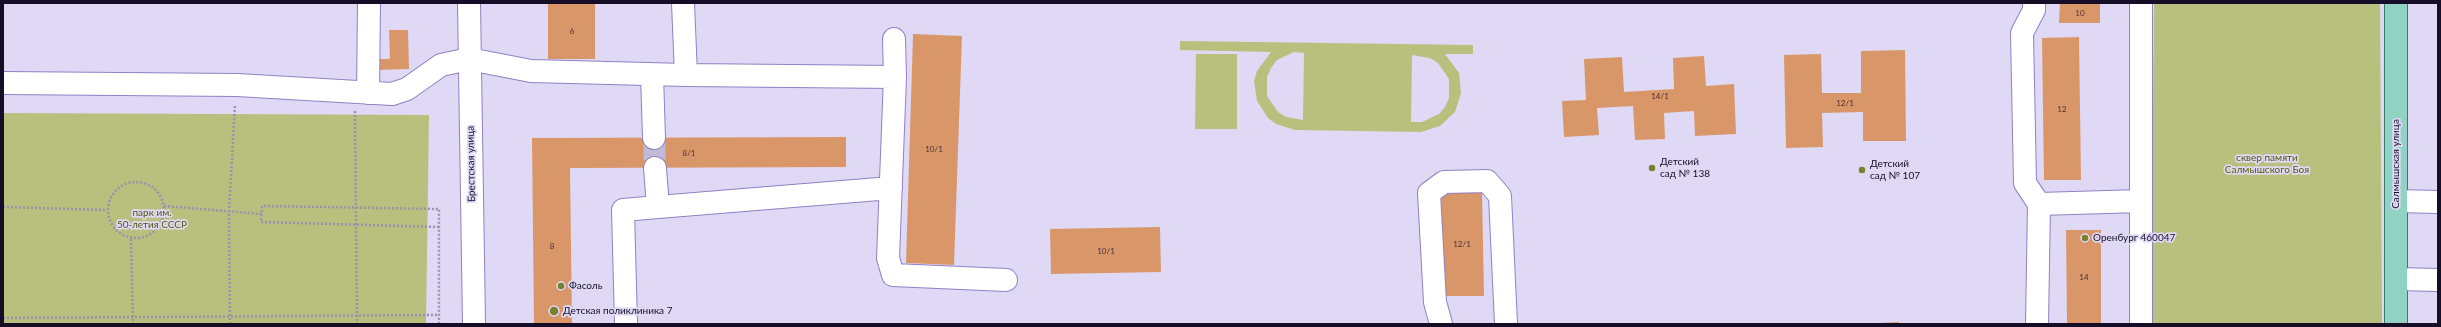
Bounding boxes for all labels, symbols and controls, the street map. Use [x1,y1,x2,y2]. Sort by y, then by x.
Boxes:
house number: 10 [2075,8,2085,18]
house number: 6 [570,26,574,36]
house number: 14/1 [1651,91,1669,101]
house number: 12/1 [1836,98,1854,108]
house number: 12 [2057,104,2067,114]
street label: Салмышская улица [2390,119,2402,209]
street label: Брестская улица [464,126,478,202]
house number: 10/1 [925,144,943,154]
house number: 8/1 [683,148,695,158]
park label: сквер памяти Салмышского Боя [2225,152,2309,176]
place label: Детский сад № 138 [1660,156,1710,180]
place label: Детский сад № 107 [1870,158,1920,182]
marker: Детский сад № 138 [1647,163,1657,173]
marker: Детский сад № 107 [1857,165,1867,175]
park label: парк им. 50-летия СССР [117,207,187,230]
place label: Оренбург 460047 [2093,232,2175,244]
marker: Оренбург 460047 [2080,233,2090,243]
house number: 12/1 [1453,239,1471,249]
house number: 8 [550,241,554,251]
house number: 10/1 [1097,246,1115,256]
house number: 14 [2079,272,2089,282]
place label: Фасоль [569,280,602,292]
marker: Фасоль [556,281,566,291]
marker: Детская поликлиника 7 [548,305,560,317]
place label: Детская поликлиника 7 [563,305,672,317]

